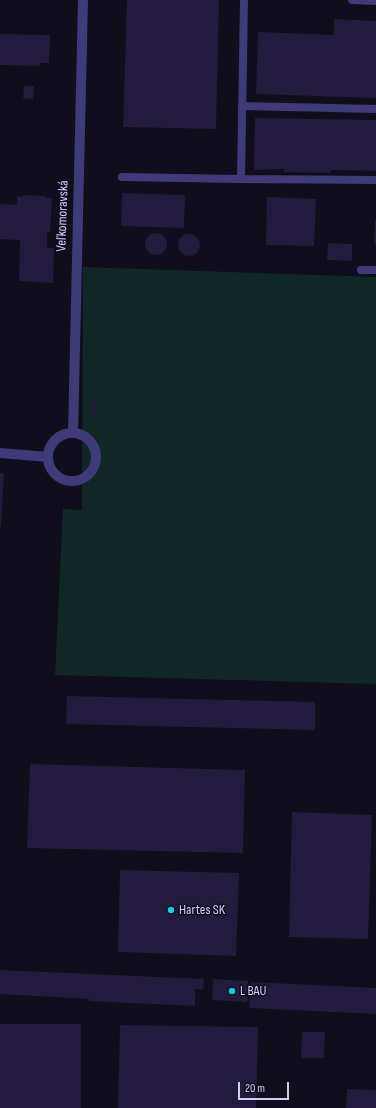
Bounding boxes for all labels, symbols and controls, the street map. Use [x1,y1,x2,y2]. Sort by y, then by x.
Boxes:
street label: Veľkomoravská [53,180,73,252]
place label: Hartes SK [179,902,225,918]
marker: Hartes SK [166,905,176,915]
place label: L BAU [240,983,266,999]
marker: L BAU [227,986,237,996]
scale bar [240,1074,291,1100]
text: 20 m [245,1081,265,1096]

